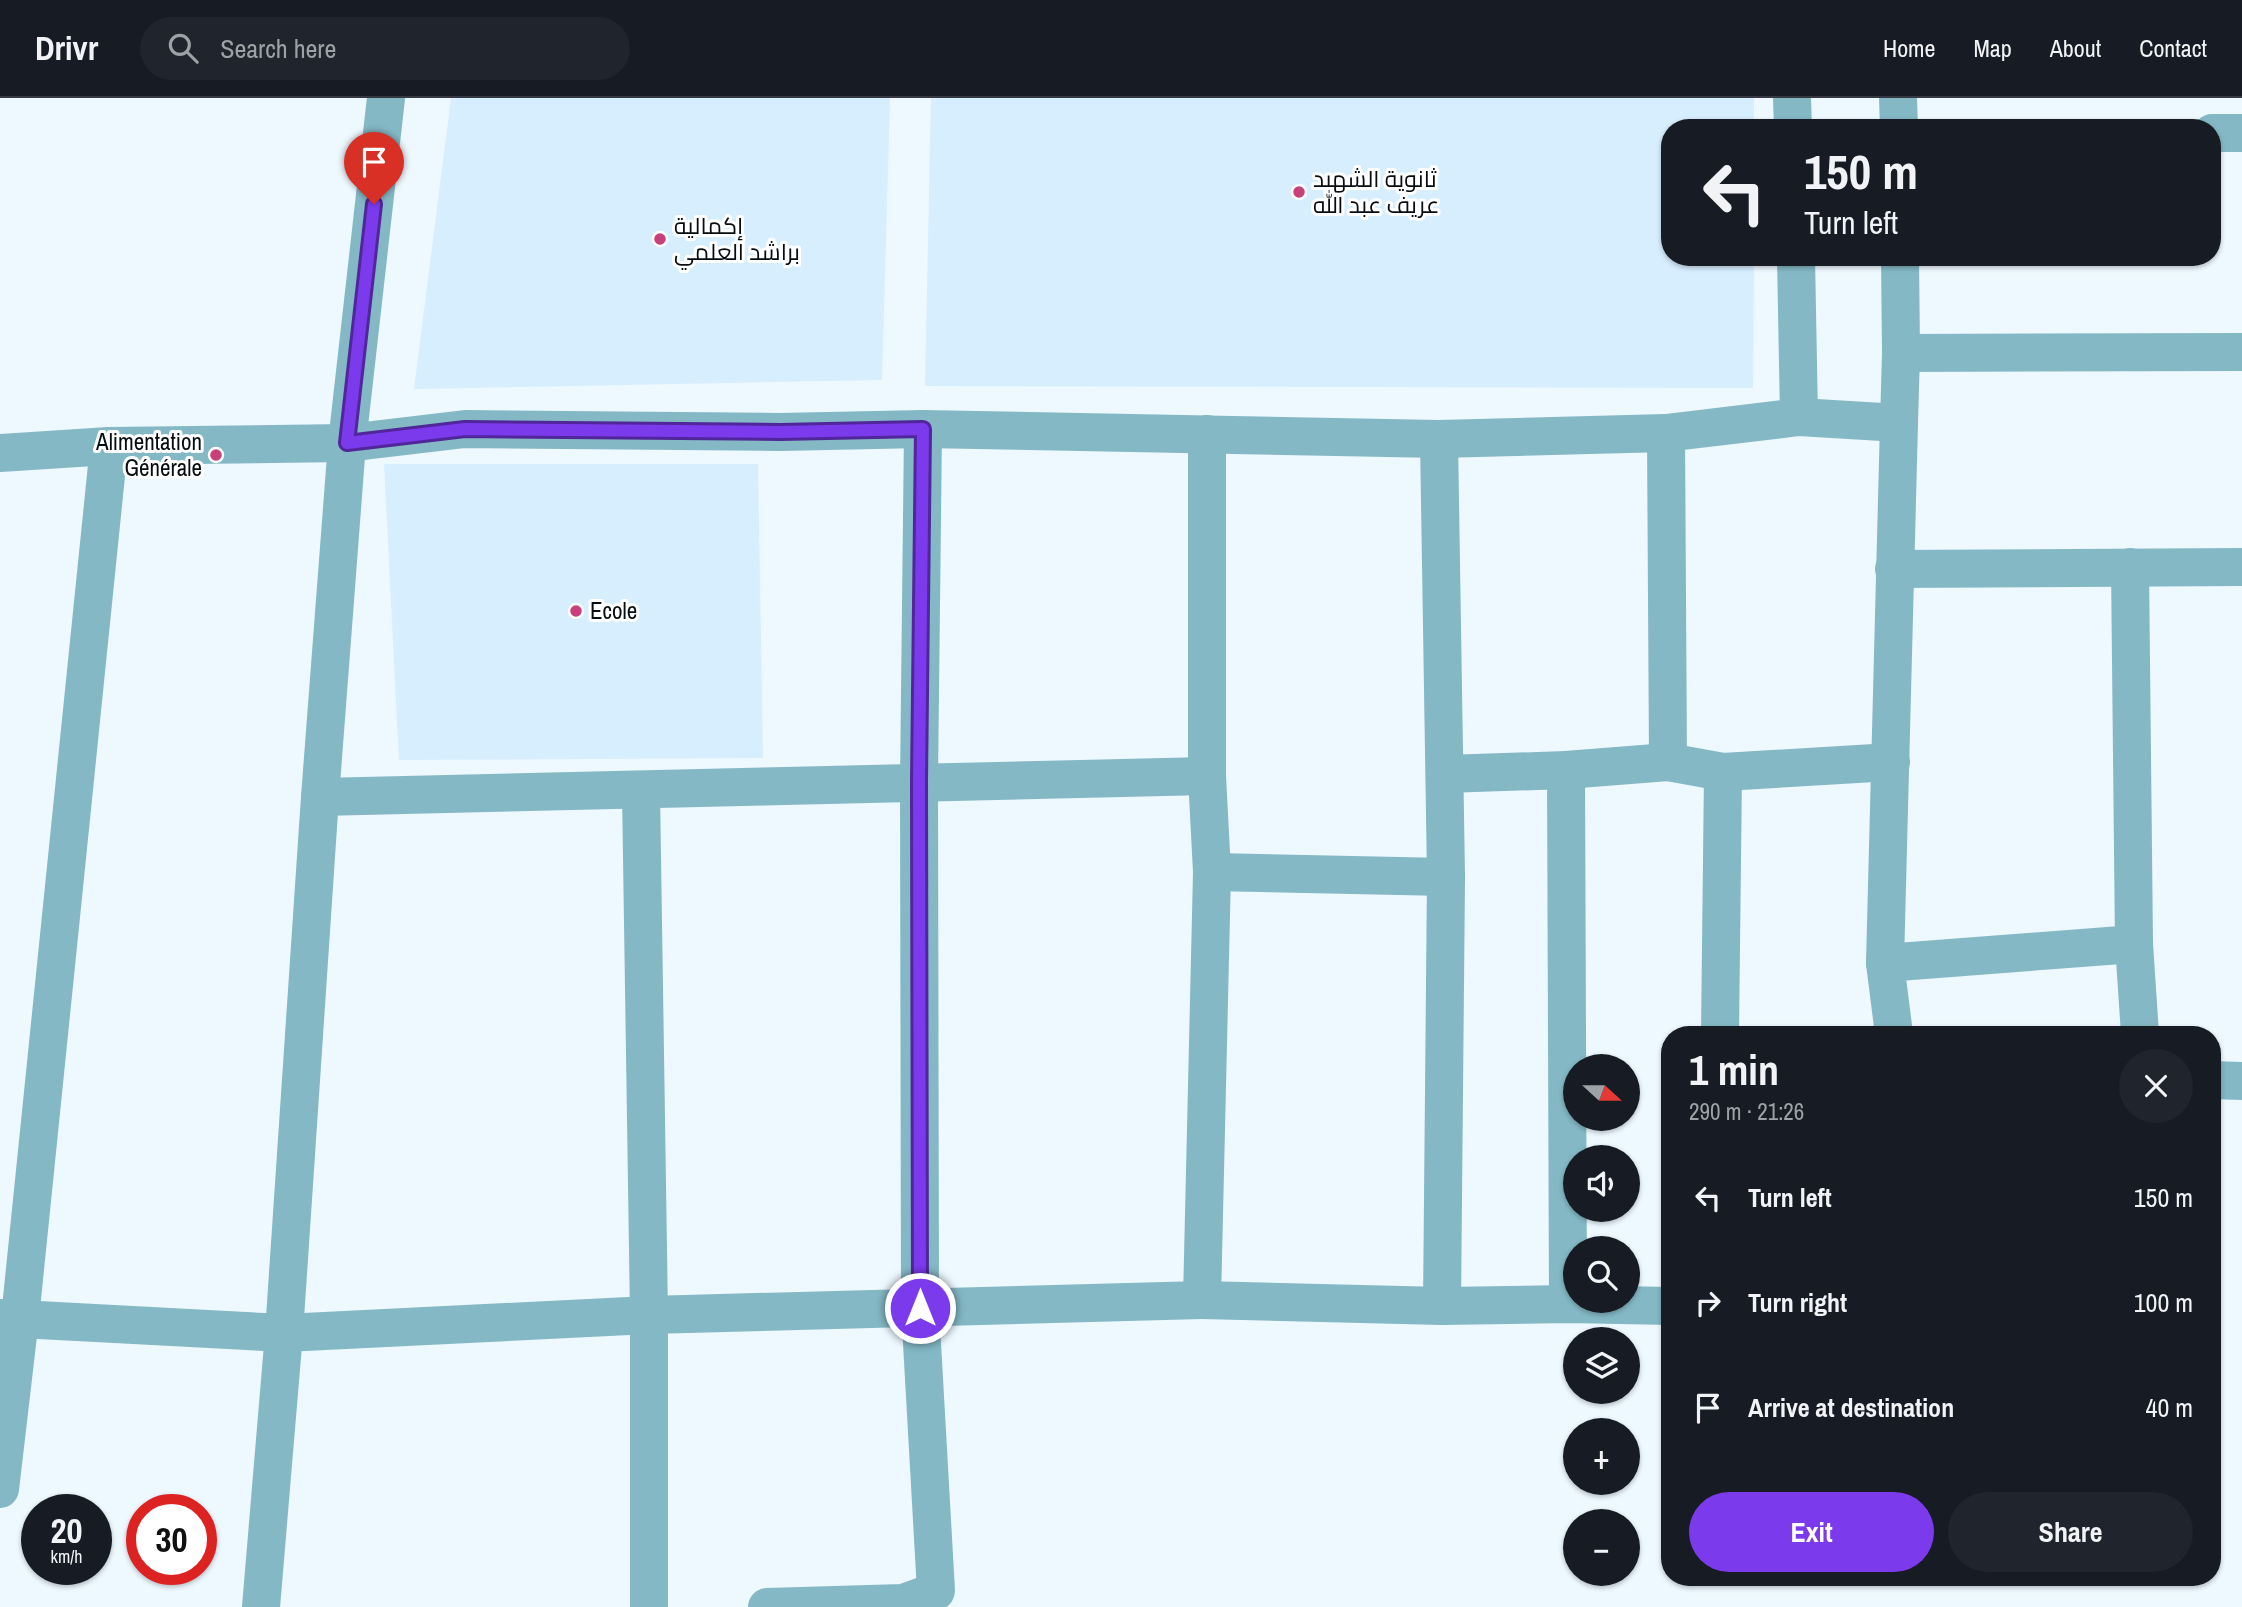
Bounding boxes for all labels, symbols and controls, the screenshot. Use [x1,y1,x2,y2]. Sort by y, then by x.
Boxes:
search box [140,17,630,80]
text: Drivr [35,26,98,70]
icon: search [164,29,202,67]
text: Search here [220,31,336,66]
text: Home [1883,32,1935,64]
text: Map [1973,32,2012,64]
text: About [2050,32,2101,64]
text: Contact [2139,32,2207,64]
pin [344,132,404,204]
text: 150 m [1804,138,1918,204]
icon: arrive [355,143,393,181]
icon: left [1689,147,1780,238]
place label: ثانوية الشهيد عريف عبد الله [1313,163,1439,220]
marker: ثانوية الشهيد عريف عبد الله [1291,184,1307,200]
text: Turn left [1804,201,1898,244]
place label: إكمالية براشد العلمي [674,210,800,270]
marker: إكمالية براشد العلمي [652,231,668,247]
place label: Alimentation Générale [95,426,202,483]
marker: Alimentation Générale [208,447,224,463]
place label: Ecole [590,595,637,626]
marker: Ecole [568,603,584,619]
text: 1 min [1689,1042,1779,1098]
button: close [2119,1049,2193,1123]
north arrow [1563,1054,1640,1130]
map controls [1563,1054,1640,1586]
text: 290 m · 21:26 [1689,1096,1804,1127]
button: sound [1563,1145,1640,1222]
icon: left [1689,1179,1727,1217]
text: Turn left [1748,1180,1832,1215]
text: 150 m [2134,1180,2193,1215]
button: search [1563,1236,1640,1313]
position arrow [883,1271,957,1345]
icon: right [1689,1284,1727,1322]
text: Turn right [1748,1285,1847,1320]
text: 100 m [2134,1285,2193,1320]
button: layers [1563,1327,1640,1404]
icon: arrive [1689,1389,1727,1427]
text: Arrive at destination [1748,1390,1954,1425]
text: 40 m [2146,1390,2193,1425]
button: + [1563,1418,1640,1495]
button: Exit [1689,1492,1934,1572]
button: Share [1948,1492,2193,1572]
speed limit sign: 30 [126,1494,217,1585]
text: 20 [51,1507,82,1554]
button: − [1563,1509,1640,1586]
text: km/h [51,1544,83,1569]

